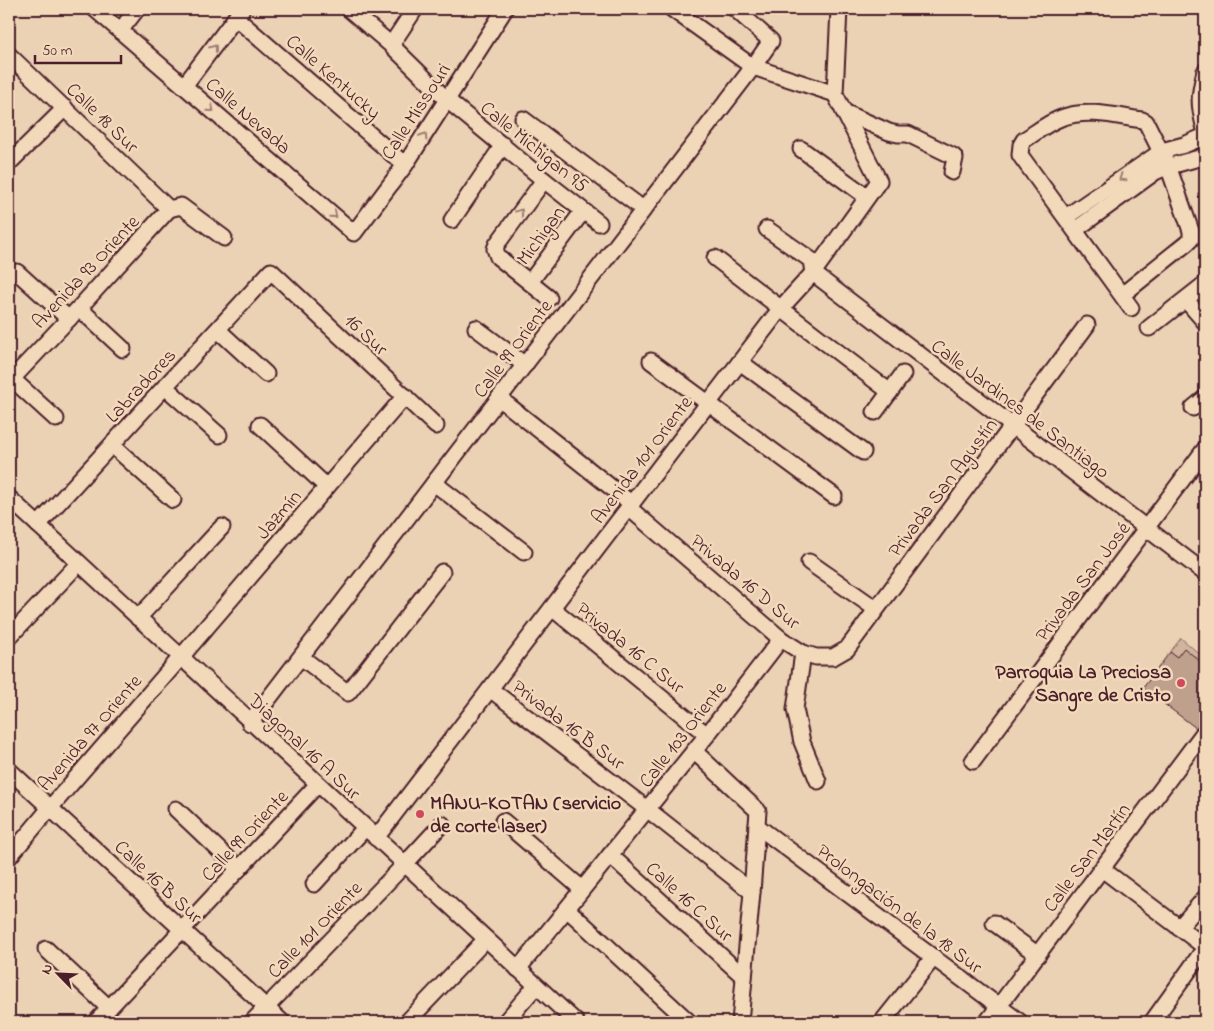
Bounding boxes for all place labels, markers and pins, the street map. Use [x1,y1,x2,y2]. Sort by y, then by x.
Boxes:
place label: Parroquia La Preciosa Sangre de Cristo [995,659,1171,712]
marker: Parroquia La Preciosa Sangre de Cristo [1175,677,1187,689]
place label: MANU-KOTAN (servicio de corte laser) [430,790,621,842]
marker: MANU-KOTAN (servicio de corte laser) [414,808,426,820]

